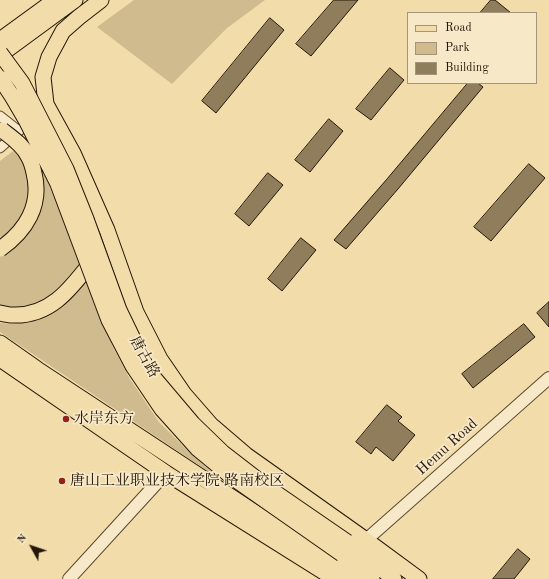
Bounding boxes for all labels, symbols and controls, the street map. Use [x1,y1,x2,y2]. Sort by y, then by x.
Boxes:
legend [407,12,537,84]
text: Road [445,22,472,34]
text: Park [445,42,470,54]
text: Building [445,62,489,74]
street label: 唐古路 [125,333,163,381]
place label: 水岸东方 [74,410,134,428]
marker: 水岸东方 [61,414,71,424]
street label: Hemu Road [413,415,481,479]
place label: 唐山工业职业技术学院 路南校区 [70,472,284,490]
marker: 唐山工业职业技术学院 路南校区 [57,476,67,486]
north arrow [12,527,52,567]
text: N [16,532,29,546]

